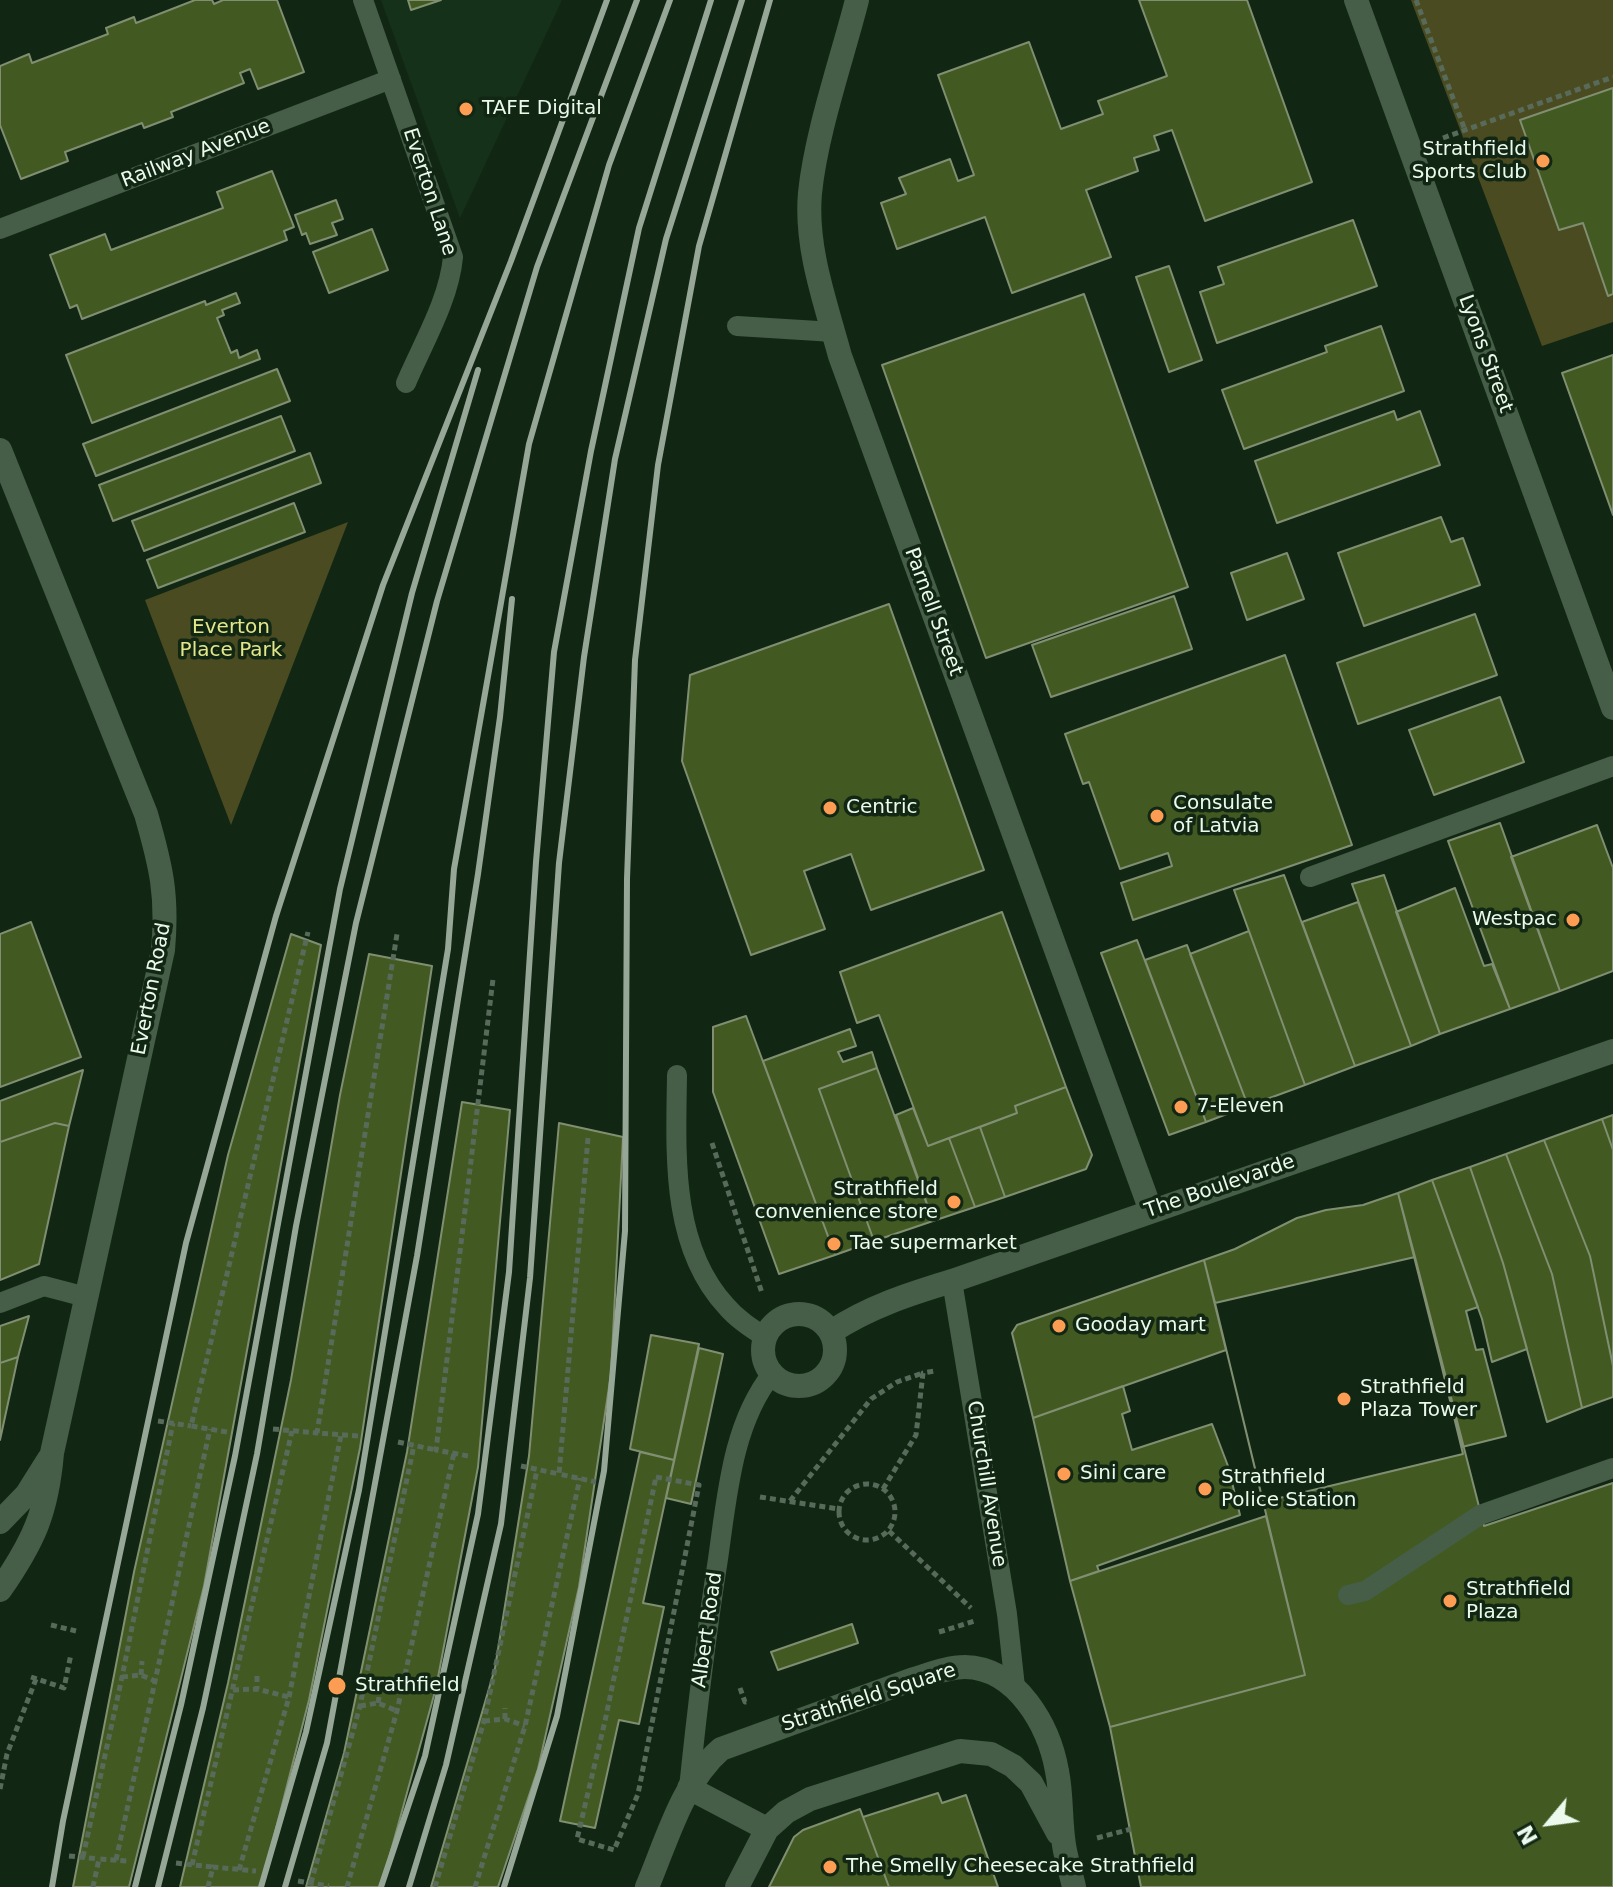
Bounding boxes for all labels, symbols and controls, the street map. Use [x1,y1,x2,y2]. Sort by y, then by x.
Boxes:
place label: TAFE Digital [482,97,602,121]
marker: TAFE Digital [457,100,475,118]
street label: Railway Avenue [118,114,274,194]
street label: Everton Lane [397,125,461,259]
place label: Strathfield Sports Club [1412,138,1527,185]
marker: Strathfield Sports Club [1534,152,1552,170]
street label: Lyons Street [1453,292,1517,416]
street label: Parnell Street [899,545,967,679]
park label: Everton Place Park [180,616,282,663]
place label: Consulate of Latvia [1173,792,1273,839]
place label: Centric [846,796,918,820]
marker: Centric [821,799,839,817]
marker: Consulate of Latvia [1148,807,1166,825]
place label: Westpac [1472,908,1557,932]
marker: Westpac [1564,911,1582,929]
street label: Everton Road [127,921,177,1057]
place label: 7-Eleven [1197,1095,1284,1119]
marker: 7-Eleven [1172,1098,1190,1116]
street label: The Boulevarde [1142,1150,1298,1224]
place label: Strathfield convenience store [754,1178,938,1225]
marker: Strathfield convenience store [945,1193,963,1211]
place label: Tae supermarket [850,1232,1017,1256]
marker: Tae supermarket [825,1235,843,1253]
place label: Gooday mart [1075,1314,1206,1338]
marker: Gooday mart [1050,1317,1068,1335]
place label: Strathfield Plaza Tower [1360,1376,1477,1423]
marker: Strathfield Plaza Tower [1335,1390,1353,1408]
street label: Churchill Avenue [961,1399,1011,1569]
place label: Sini care [1080,1462,1166,1486]
marker: Sini care [1055,1465,1073,1483]
place label: Strathfield Police Station [1221,1466,1356,1513]
marker: Strathfield Police Station [1196,1480,1214,1498]
street label: Albert Road [688,1570,728,1690]
place label: Strathfield Plaza [1466,1578,1571,1625]
marker: Strathfield Plaza [1441,1592,1459,1610]
street label: Strathfield Square [779,1659,959,1737]
place label: Strathfield [355,1674,460,1698]
marker: Strathfield [326,1675,348,1697]
north arrow [1509,1783,1589,1863]
text: N [1512,1821,1543,1849]
place label: The Smelly Cheesecake Strathfield [846,1855,1195,1879]
marker: The Smelly Cheesecake Strathfield [821,1858,839,1876]

